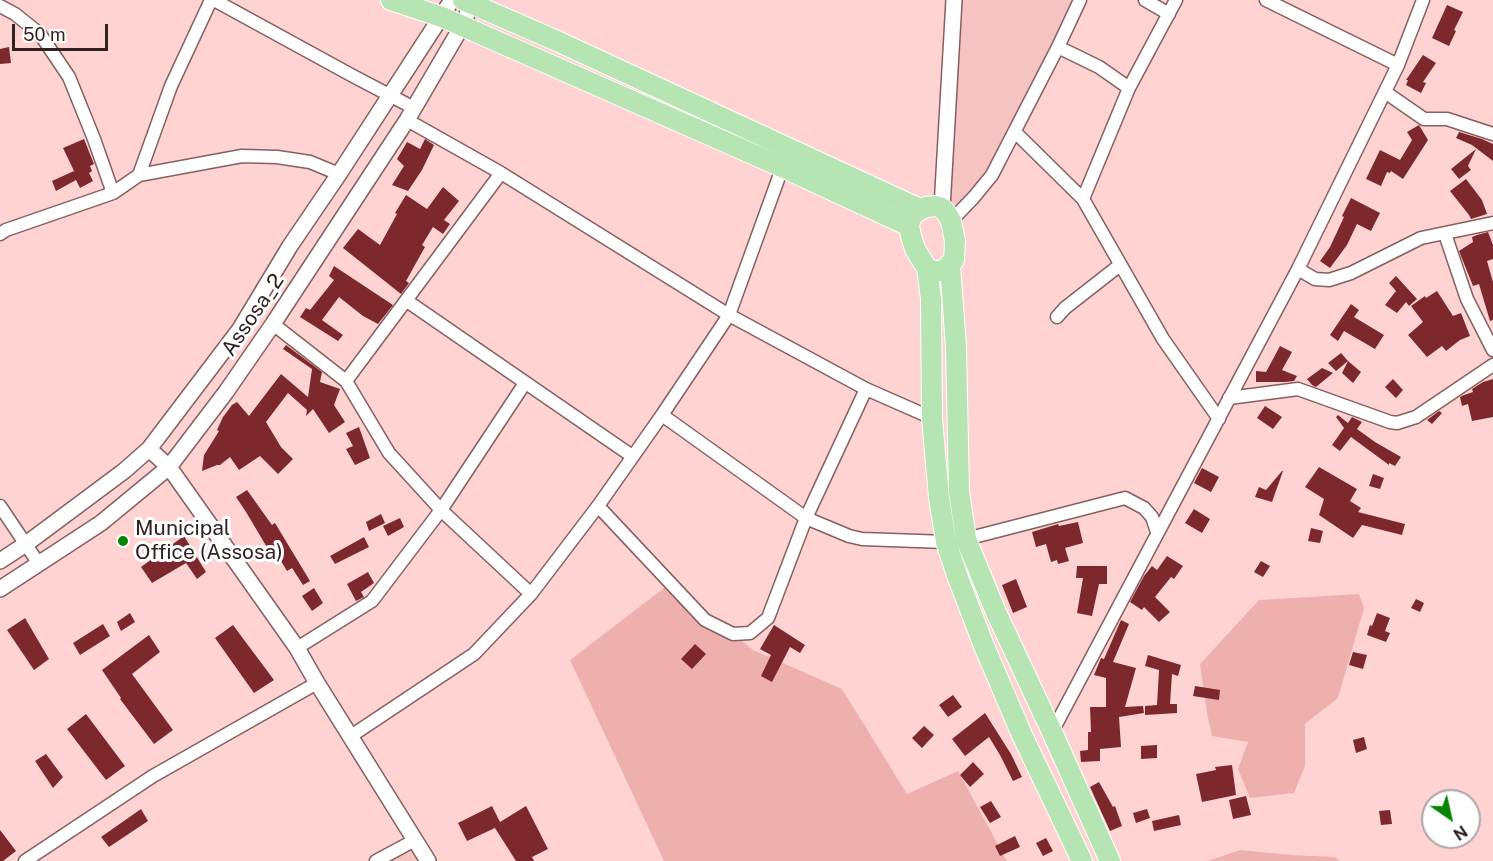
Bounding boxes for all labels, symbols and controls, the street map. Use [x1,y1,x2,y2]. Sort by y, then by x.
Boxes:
scale bar [15,12,111,50]
text: 50 m [23,24,66,45]
street label: Assosa_2 [216,269,290,361]
place label: Municipal Office (Assosa) [135,516,283,566]
marker: Municipal Office (Assosa) [116,534,130,548]
north arrow [1421,789,1481,849]
text: N [1450,821,1471,844]

